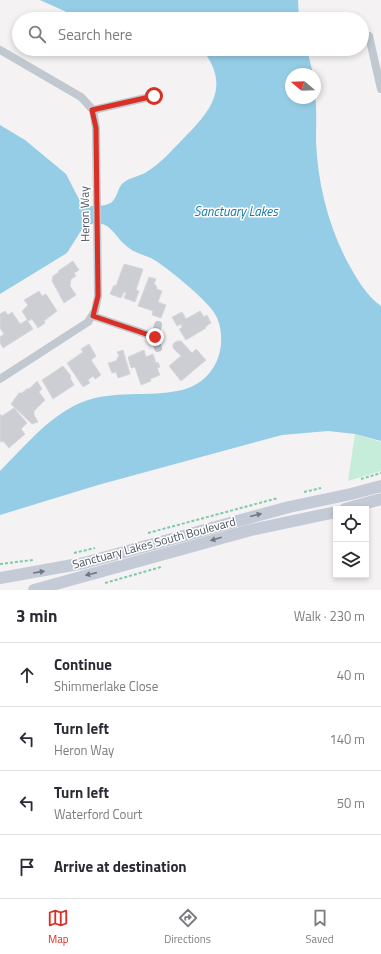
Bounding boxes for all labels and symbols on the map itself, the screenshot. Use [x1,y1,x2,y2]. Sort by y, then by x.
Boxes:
north arrow [285,68,321,104]
route start [145,87,163,105]
street label: Heron Way [75,186,94,242]
water label: Sanctuary Lakes [194,201,279,221]
route end [146,328,164,346]
street label: Sanctuary Lakes South Boulevard [70,512,238,573]
one-way arrow [250,512,263,518]
one-way arrow [210,536,222,542]
one-way arrow [32,569,45,575]
one-way arrow [85,571,97,577]

